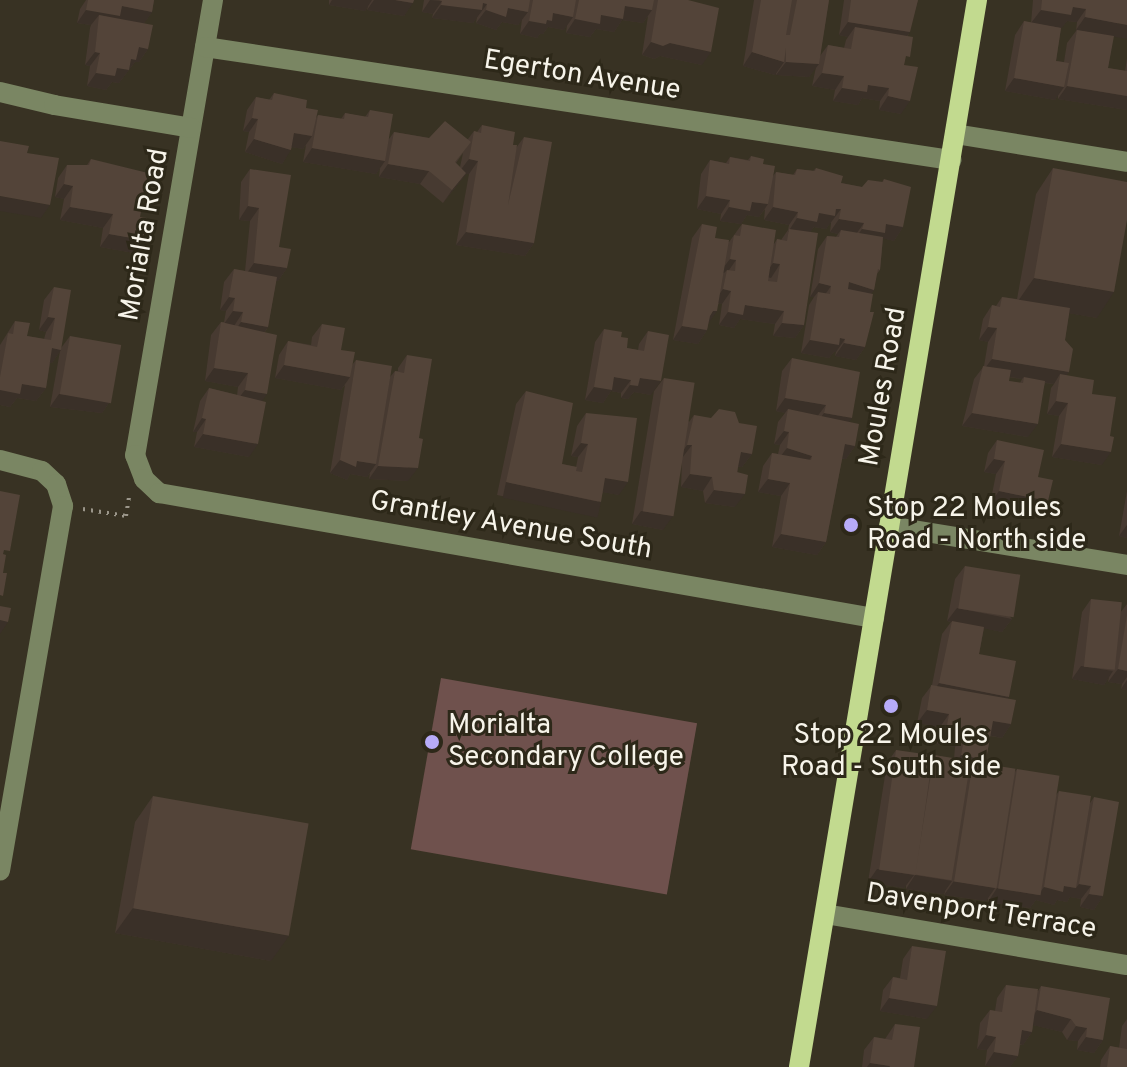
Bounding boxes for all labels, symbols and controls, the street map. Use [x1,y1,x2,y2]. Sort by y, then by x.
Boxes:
street label: Egerton Avenue [481,44,683,108]
street label: Morialta Road [113,146,177,324]
street label: Moules Road [854,305,914,469]
street label: Grantley Avenue South [367,485,655,567]
place label: Stop 22 Moules Road - North side [867,492,1086,558]
marker: Stop 22 Moules Road - North side [842,516,860,534]
marker: Stop 22 Moules Road - South side [882,697,900,715]
place label: Morialta Secondary College [448,709,684,775]
place label: Stop 22 Moules Road - South side [781,719,1001,785]
marker: Morialta Secondary College [423,733,441,751]
street label: Davenport Terrace [863,877,1099,947]

